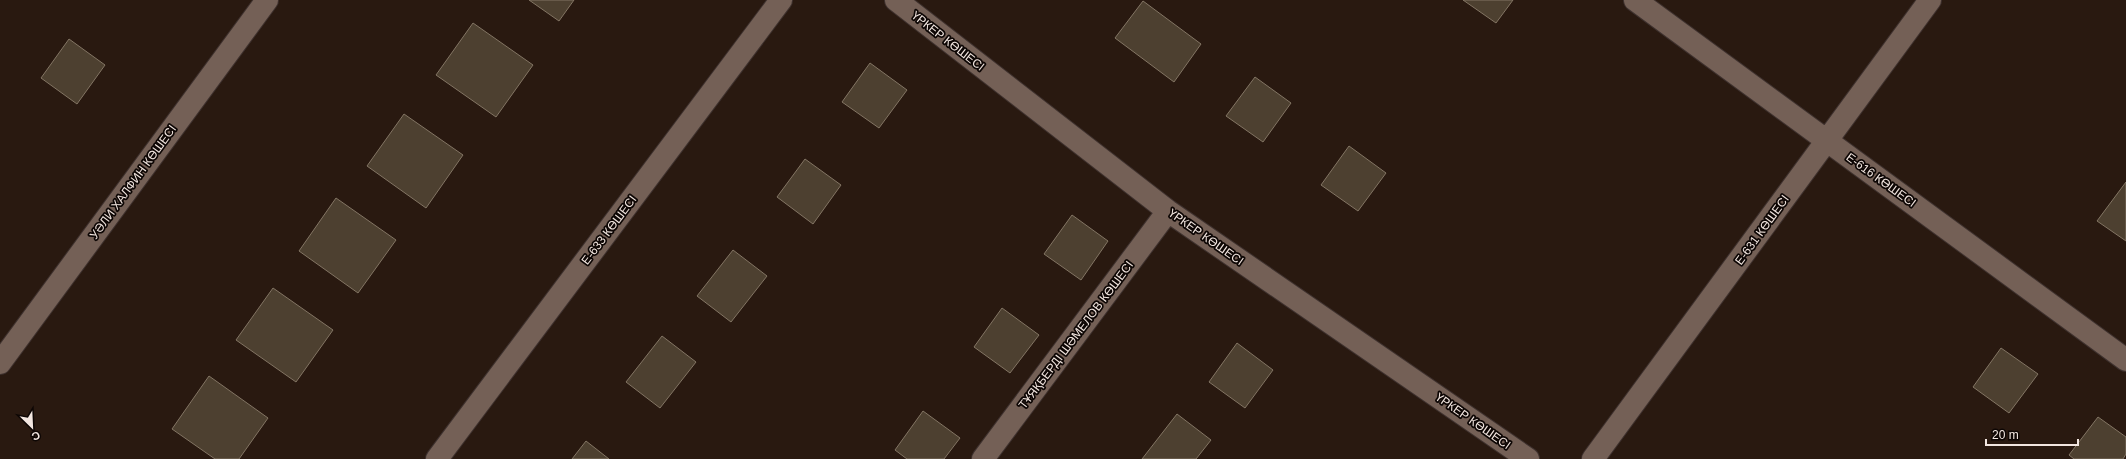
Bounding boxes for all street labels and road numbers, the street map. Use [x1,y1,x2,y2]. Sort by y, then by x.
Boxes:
street label: ҮРКЕР КӨШЕСІ [909,8,987,74]
street label: УӘЛИ ХАЛФИН КӨШЕСІ [87,122,179,242]
street label: Е-616 КӨШЕСІ [1843,150,1919,210]
street label: Е-631 КӨШЕСІ [1732,192,1792,268]
street label: Е-633 КӨШЕСІ [579,193,639,267]
street label: ҮРКЕР КӨШЕСІ [1166,206,1246,268]
street label: ТҰЯҚБЕРДІ ШӘМЕЛОВ КӨШЕСІ [1016,258,1136,412]
street label: ҮРКЕР КӨШЕСІ [1433,390,1513,452]

